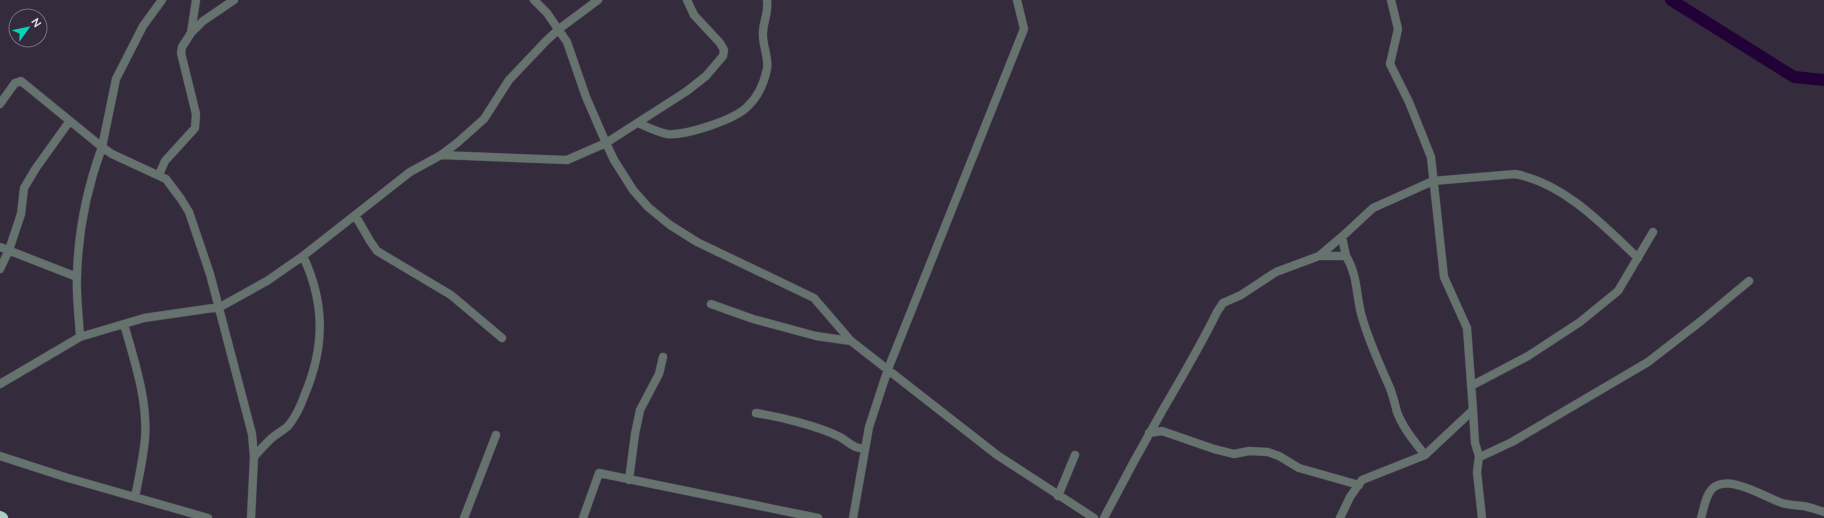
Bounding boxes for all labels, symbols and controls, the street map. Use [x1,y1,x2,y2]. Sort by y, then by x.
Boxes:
north arrow [8,8,48,48]
text: N [28,16,44,30]

